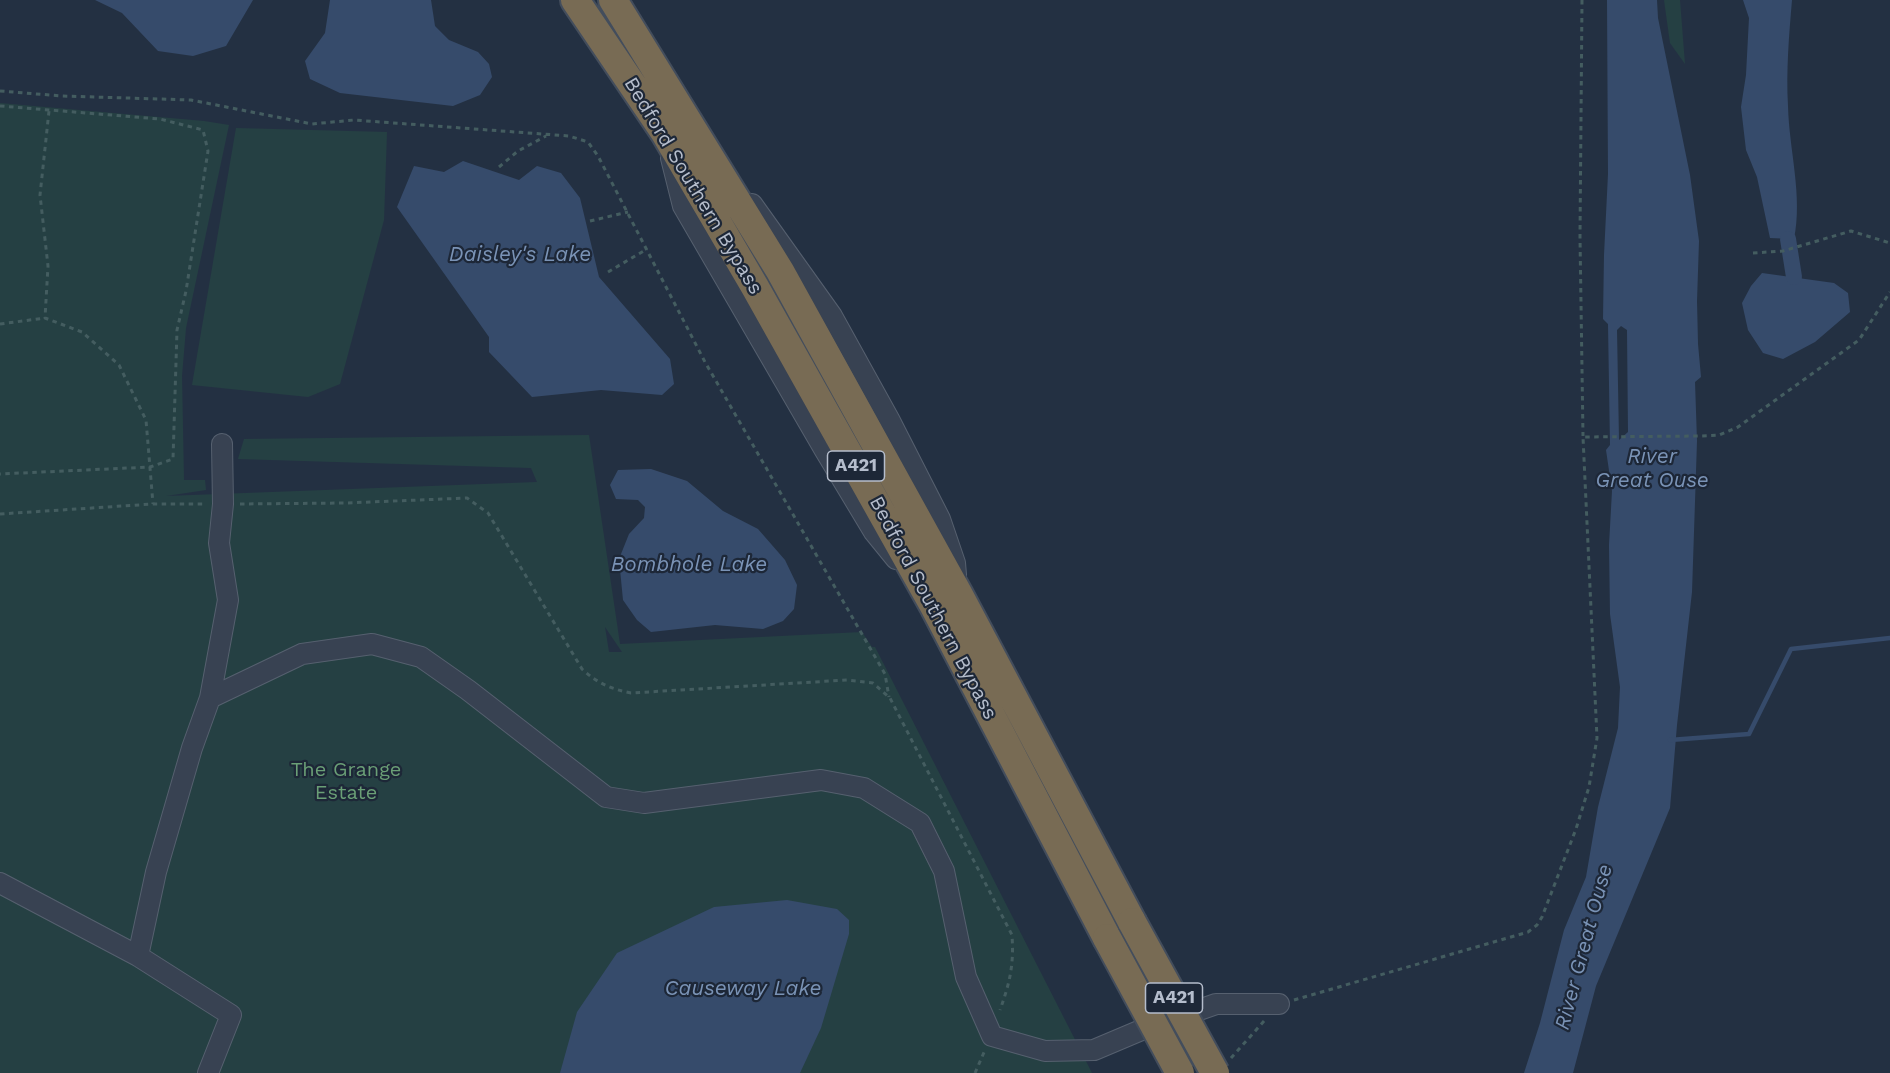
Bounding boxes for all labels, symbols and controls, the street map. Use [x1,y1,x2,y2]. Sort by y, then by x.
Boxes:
street label: Bedford Southern Bypass [619,73,767,299]
water label: Daisley's Lake [449,242,591,268]
water label: River Great Ouse [1595,444,1709,494]
road number: A421 [828,451,884,481]
street label: Bedford Southern Bypass [864,492,1002,724]
water label: Bombhole Lake [611,552,767,578]
park label: The Grange Estate [291,758,401,805]
water label: River Great Ouse [1550,861,1618,1033]
water label: Causeway Lake [665,976,821,1002]
road number: A421 [1146,983,1202,1013]

